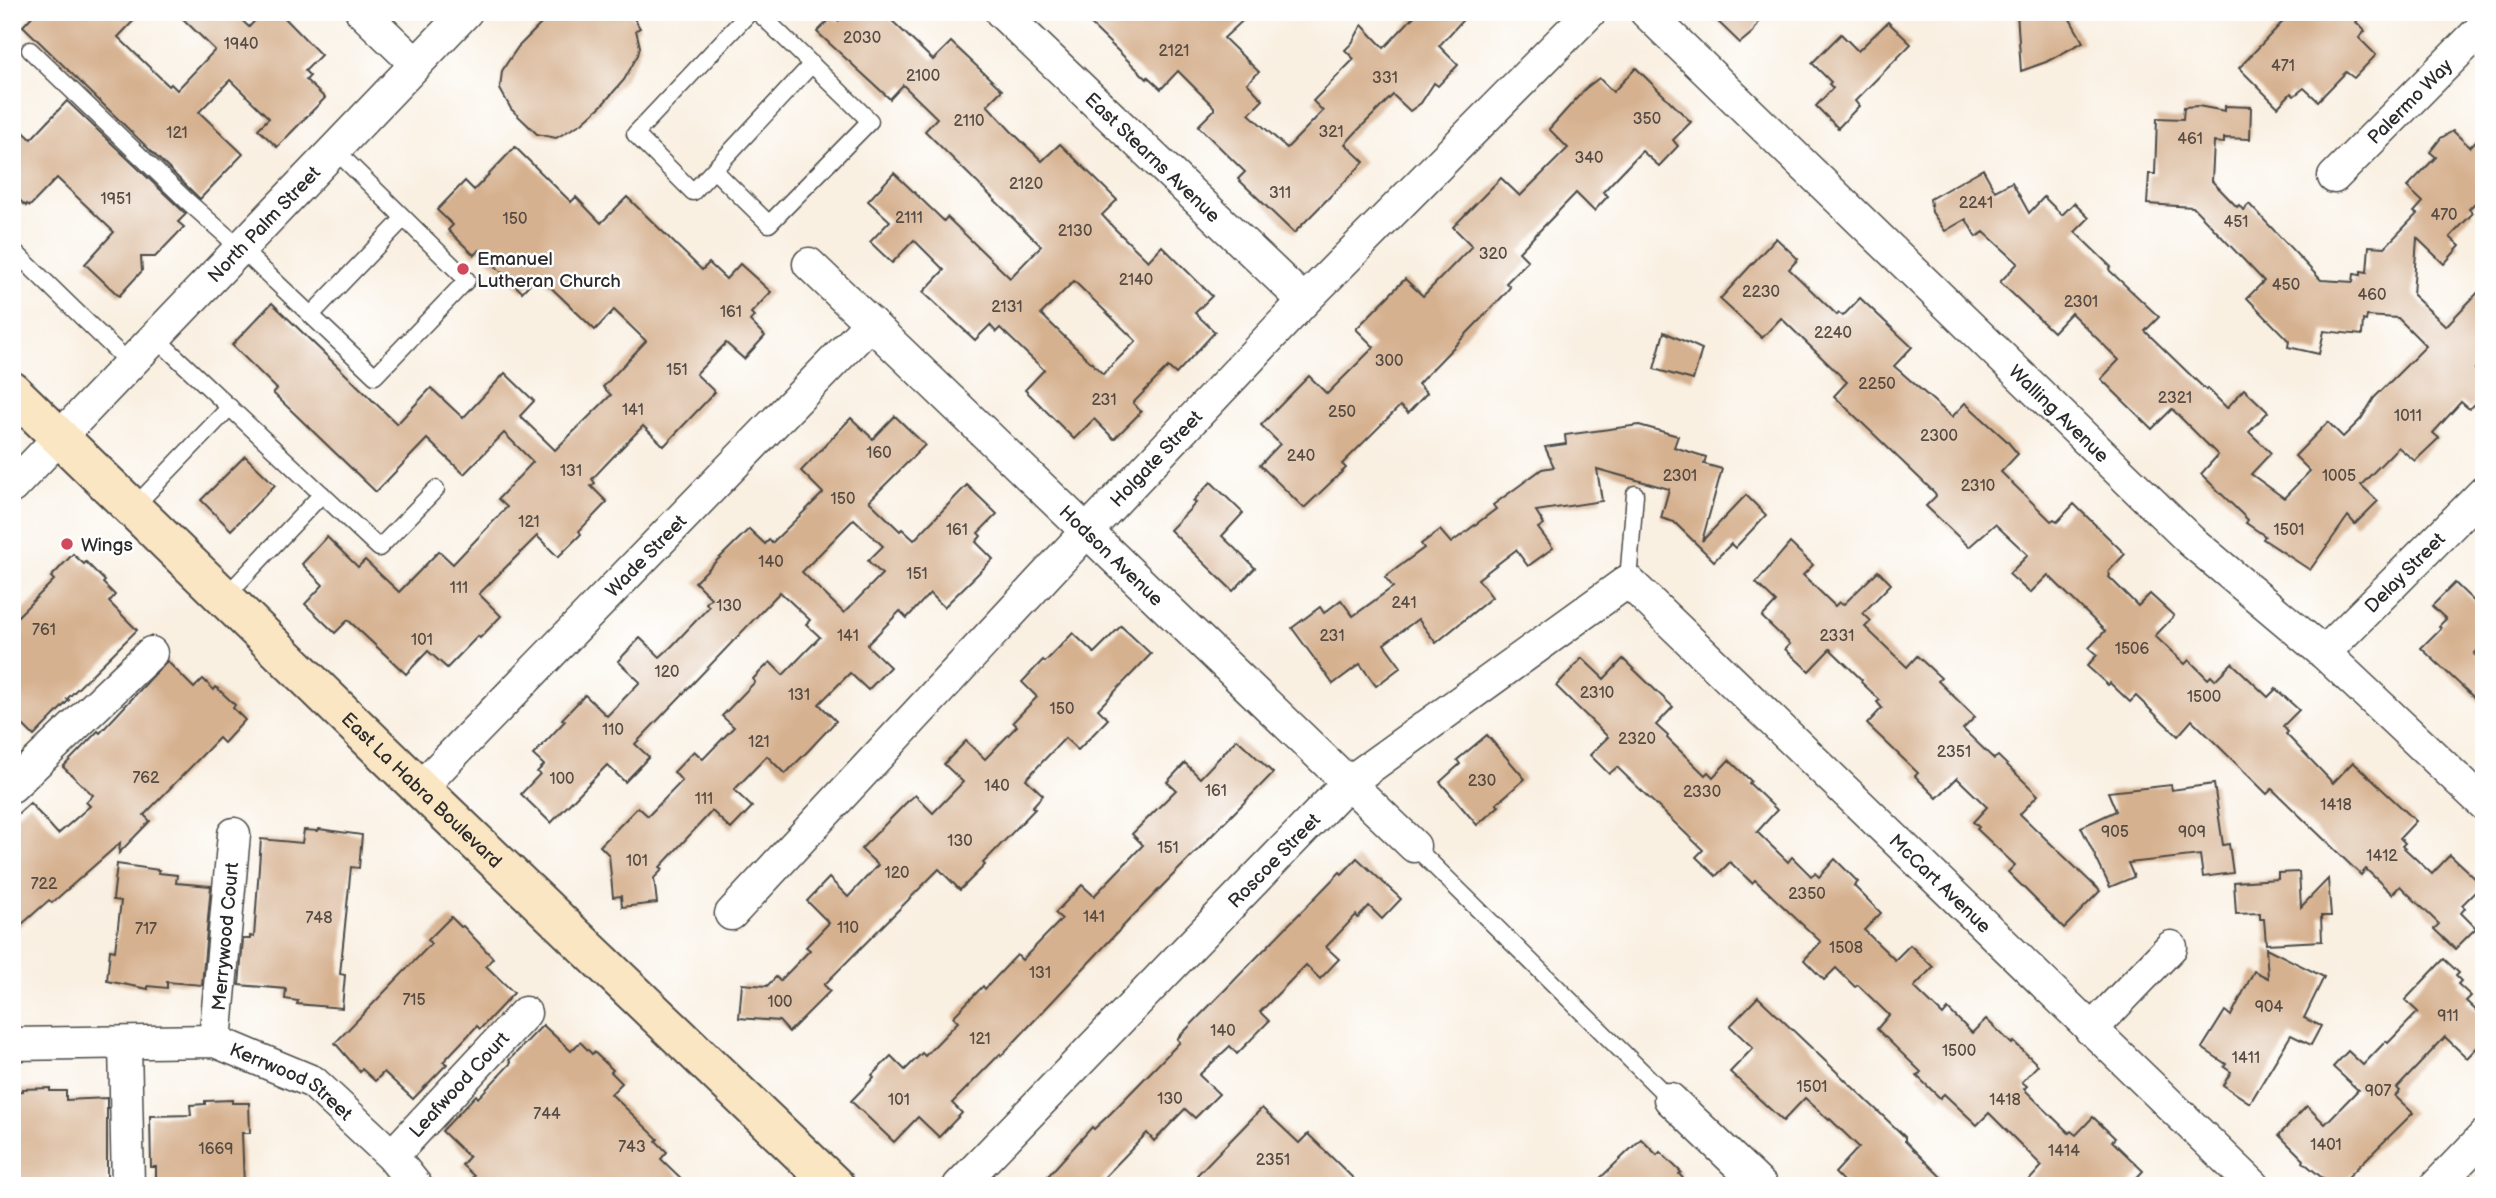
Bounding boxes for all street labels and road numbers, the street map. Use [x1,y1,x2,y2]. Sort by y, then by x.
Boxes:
street label: Palermo Way [2363,54,2458,150]
street label: East Stearns Avenue [1080,88,1224,228]
street label: North Palm Street [204,162,326,288]
street label: Walling Avenue [2003,361,2113,468]
street label: Holgate Street [1106,406,1208,512]
street label: Hodson Avenue [1054,501,1167,612]
street label: Wade Street [601,510,692,603]
street label: Delay Street [2361,528,2450,618]
street label: East La Habra Boulevard [336,708,506,873]
street label: Roscoe Street [1224,809,1326,913]
street label: McCart Avenue [1884,830,1995,938]
street label: Merrywood Court [208,861,244,1012]
street label: Leafwood Court [405,1027,515,1143]
street label: Kerrwood Street [226,1038,357,1126]

